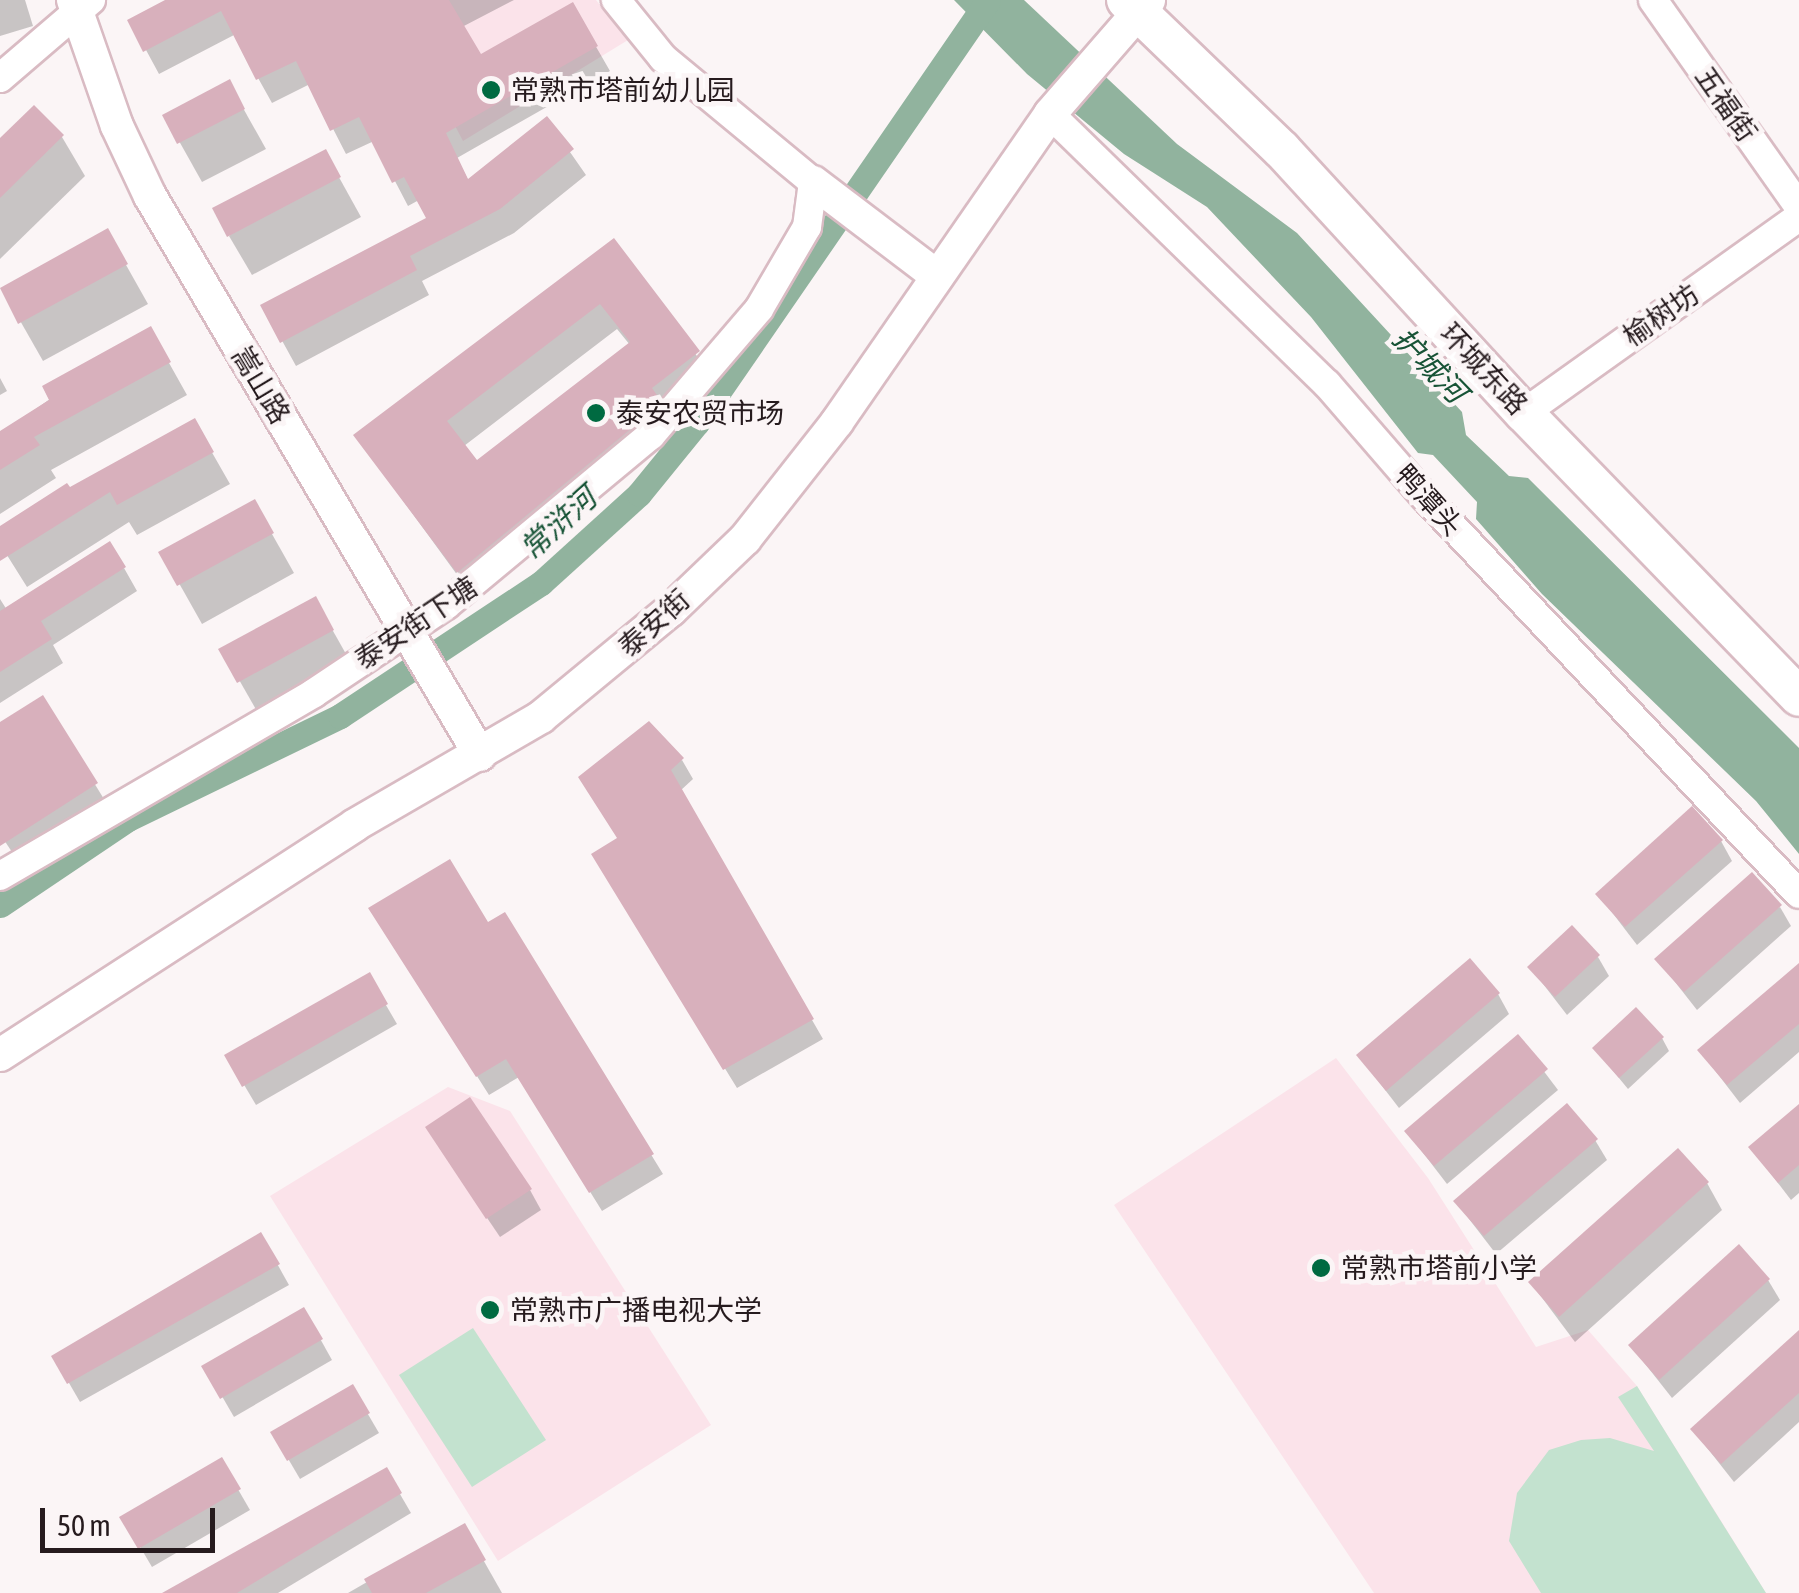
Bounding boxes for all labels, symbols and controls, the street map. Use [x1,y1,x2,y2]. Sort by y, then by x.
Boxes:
street label: 五福街 [1688,60,1764,148]
place label: 常熟市塔前幼儿园 [511,73,735,107]
marker: 常熟市塔前幼儿园 [480,79,502,101]
street label: 榆树坊 [1617,277,1705,353]
street label: 环城东路 [1434,317,1534,421]
water label: 护城河 [1386,320,1474,410]
street label: 嵩山路 [225,340,297,430]
place label: 泰安农贸市场 [616,396,784,430]
marker: 泰安农贸市场 [585,402,607,424]
street label: 鸭潭头 [1388,458,1470,542]
water label: 常浒河 [513,480,603,566]
street label: 泰安街下塘 [349,570,483,676]
street label: 泰安街 [612,582,696,664]
place label: 常熟市塔前小学 [1341,1251,1537,1285]
marker: 常熟市塔前小学 [1310,1257,1332,1279]
place label: 常熟市广播电视大学 [510,1293,762,1327]
marker: 常熟市广播电视大学 [479,1299,501,1321]
scale bar [45,1488,220,1550]
text: 50 m [57,1508,111,1542]

